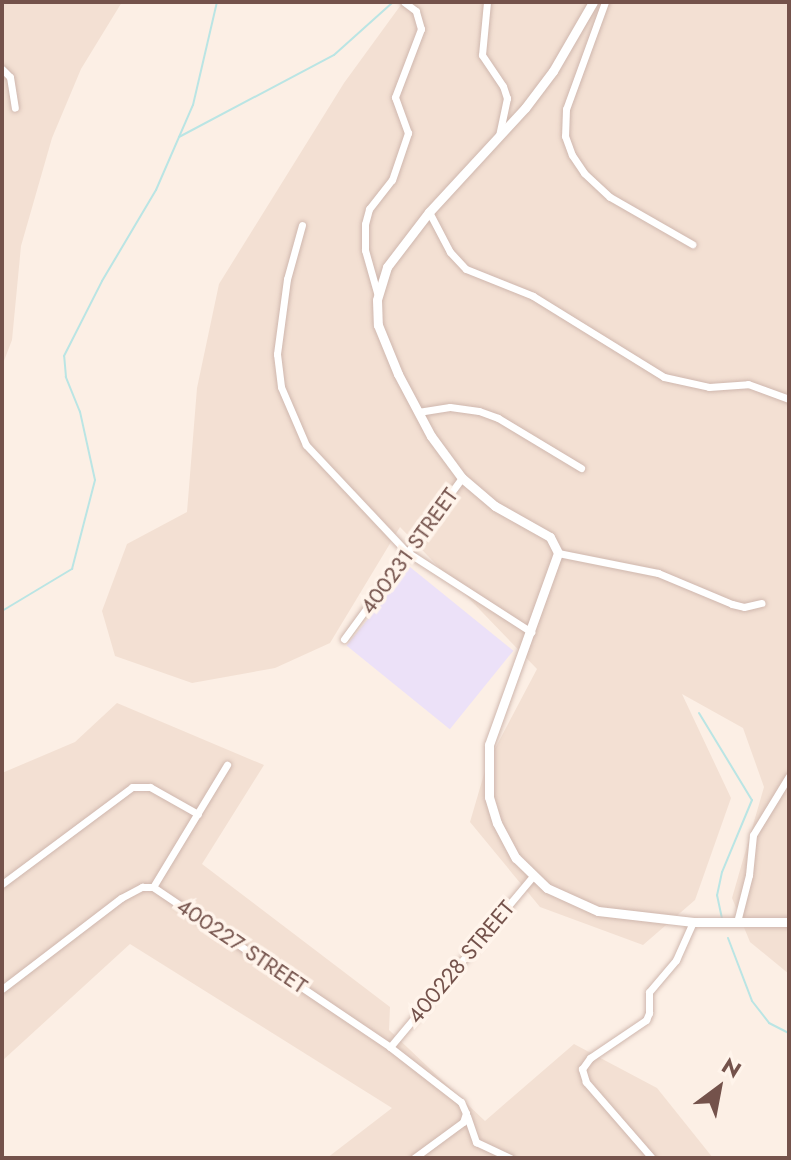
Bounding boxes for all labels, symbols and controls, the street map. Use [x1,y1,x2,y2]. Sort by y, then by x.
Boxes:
street label: 400231 STREET [354,483,464,619]
street label: 400227 STREET [172,893,312,999]
street label: 400228 STREET [402,895,520,1029]
north arrow [679,1048,759,1128]
text: N [716,1049,748,1086]

